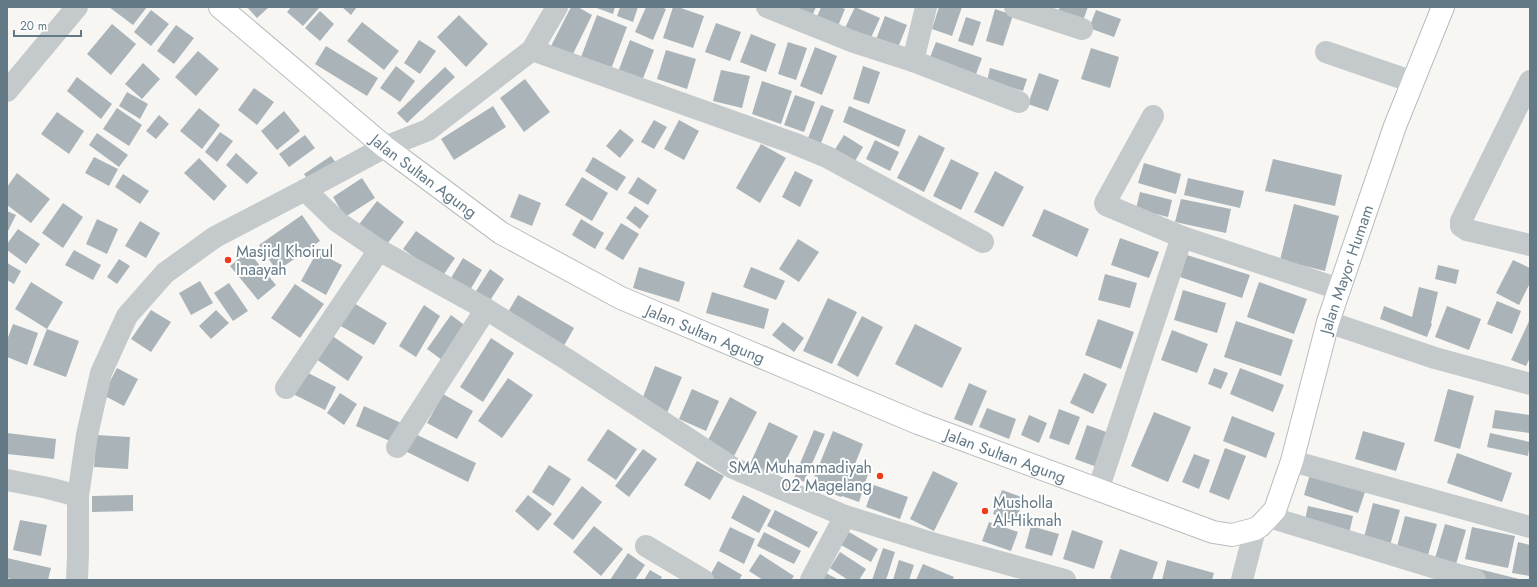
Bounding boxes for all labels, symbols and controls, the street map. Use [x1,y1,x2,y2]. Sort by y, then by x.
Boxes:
scale bar [14,12,81,38]
text: 20 m [20,17,47,35]
street label: Jalan Sultan Agung [365,127,482,223]
street label: Jalan Mayor Humam [1313,202,1379,338]
place label: Masjid Khoirul Inaayah [236,240,333,281]
marker: Masjid Khoirul Inaayah [223,255,233,265]
street label: Jalan Sultan Agung [641,297,769,369]
street label: Jalan Sultan Agung [940,422,1069,488]
place label: SMA Muhammadiyah 02 Magelang [728,456,872,497]
marker: SMA Muhammadiyah 02 Magelang [875,471,885,481]
place label: Musholla Al-Hikmah [993,491,1062,532]
marker: Musholla Al-Hikmah [980,506,990,516]

